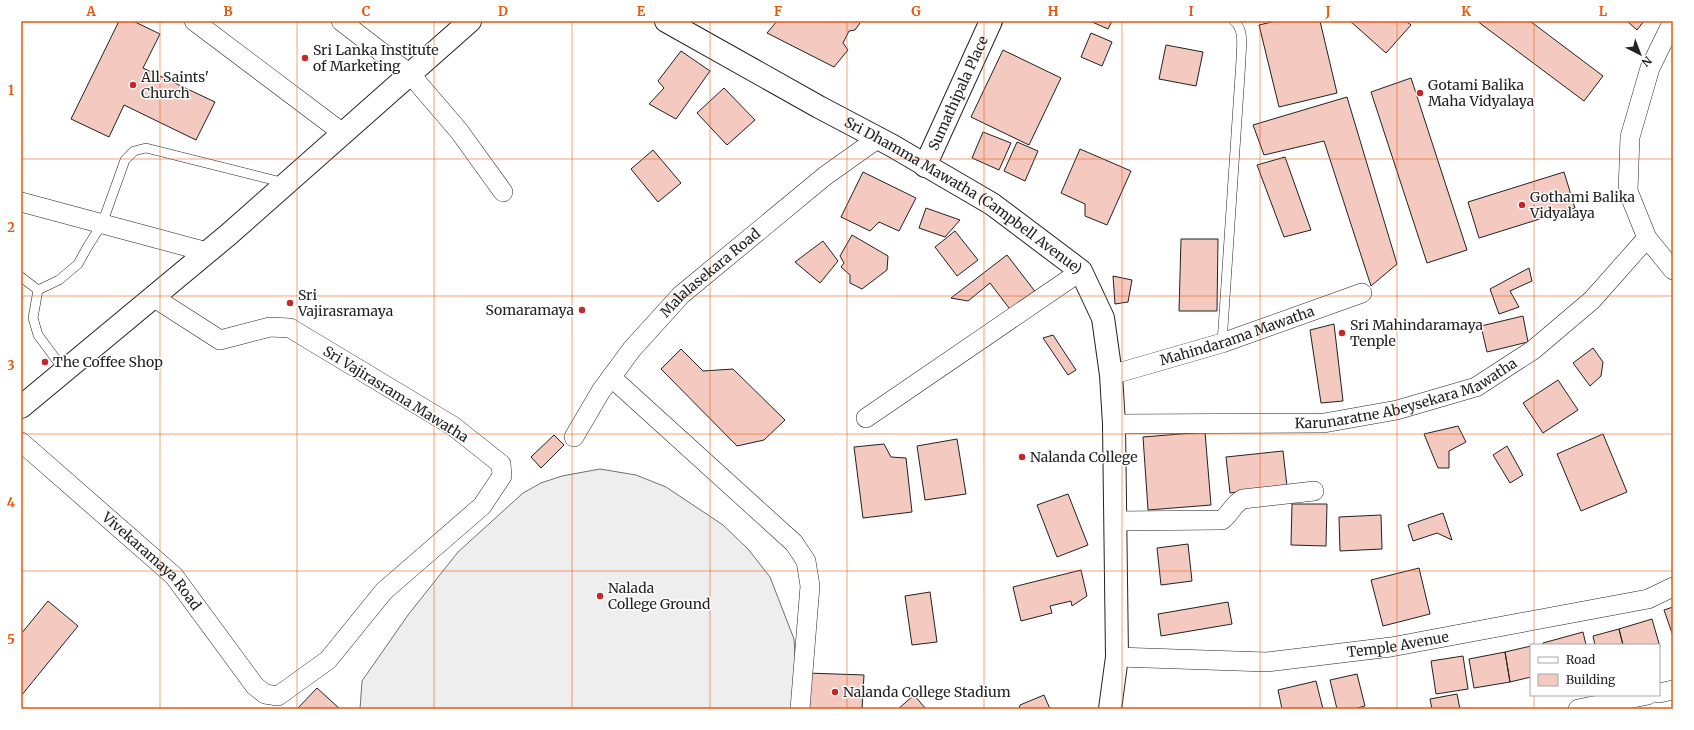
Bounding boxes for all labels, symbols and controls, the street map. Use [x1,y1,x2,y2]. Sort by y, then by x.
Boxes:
text: A [85,3,96,20]
text: B [223,3,233,20]
text: C [362,3,371,20]
text: D [498,3,508,20]
text: E [637,3,646,20]
text: F [774,3,782,20]
text: G [911,3,921,20]
text: H [1048,3,1059,20]
text: I [1188,3,1194,20]
text: J [1324,3,1331,20]
text: K [1461,3,1471,20]
text: L [1599,3,1608,20]
street label: Sumathipala Place [924,33,992,153]
north arrow [1620,34,1660,74]
place label: Sri Lanka Institute of Marketing [313,41,439,75]
marker: Sri Lanka Institute of Marketing [300,53,310,63]
text: N [1639,53,1655,70]
place label: All Saints' Church [140,68,209,102]
place label: Gotami Balika Maha Vidyalaya [1428,76,1535,110]
marker: All Saints' Church [128,80,138,90]
text: 1 [8,82,14,99]
marker: Gotami Balika Maha Vidyalaya [1415,88,1425,98]
street label: Sri Dhamma Mawatha (Campbell Avenue) [841,113,1086,278]
place label: Gothami Balika Vidyalaya [1529,188,1636,222]
marker: Gothami Balika Vidyalaya [1517,200,1527,210]
text: 2 [7,219,15,236]
street label: Malalasekara Road [656,224,764,321]
place label: Sri Vajirasramaya [297,286,394,320]
marker: Sri Vajirasramaya [285,298,295,308]
place label: Somaramaya [486,301,574,319]
street label: Mahindarama Mawatha [1158,302,1317,369]
marker: Somaramaya [577,305,587,315]
place label: Sri Mahindaramaya Tenple [1350,316,1484,350]
marker: Sri Mahindaramaya Tenple [1337,328,1347,338]
street label: Sri Vajirasrama Mawatha [320,342,472,446]
place label: The Coffee Shop [53,353,163,371]
street label: Karunaratne Abeysekara Mawatha [1295,354,1521,432]
text: 3 [7,357,15,374]
marker: The Coffee Shop [40,357,50,367]
place label: Nalanda College [1030,448,1137,466]
marker: Nalanda College [1017,452,1027,462]
text: 4 [7,494,16,511]
street label: Vivekaramaya Road [98,507,205,614]
place label: Nalada College Ground [608,579,711,613]
marker: Nalada College Ground [595,591,605,601]
street label: Temple Avenue [1346,627,1450,661]
text: 5 [7,631,15,648]
legend [1530,644,1660,696]
text: Road [1566,652,1595,667]
text: Building [1566,672,1616,687]
place label: Nalanda College Stadium [843,683,1011,701]
marker: Nalanda College Stadium [830,687,840,697]

